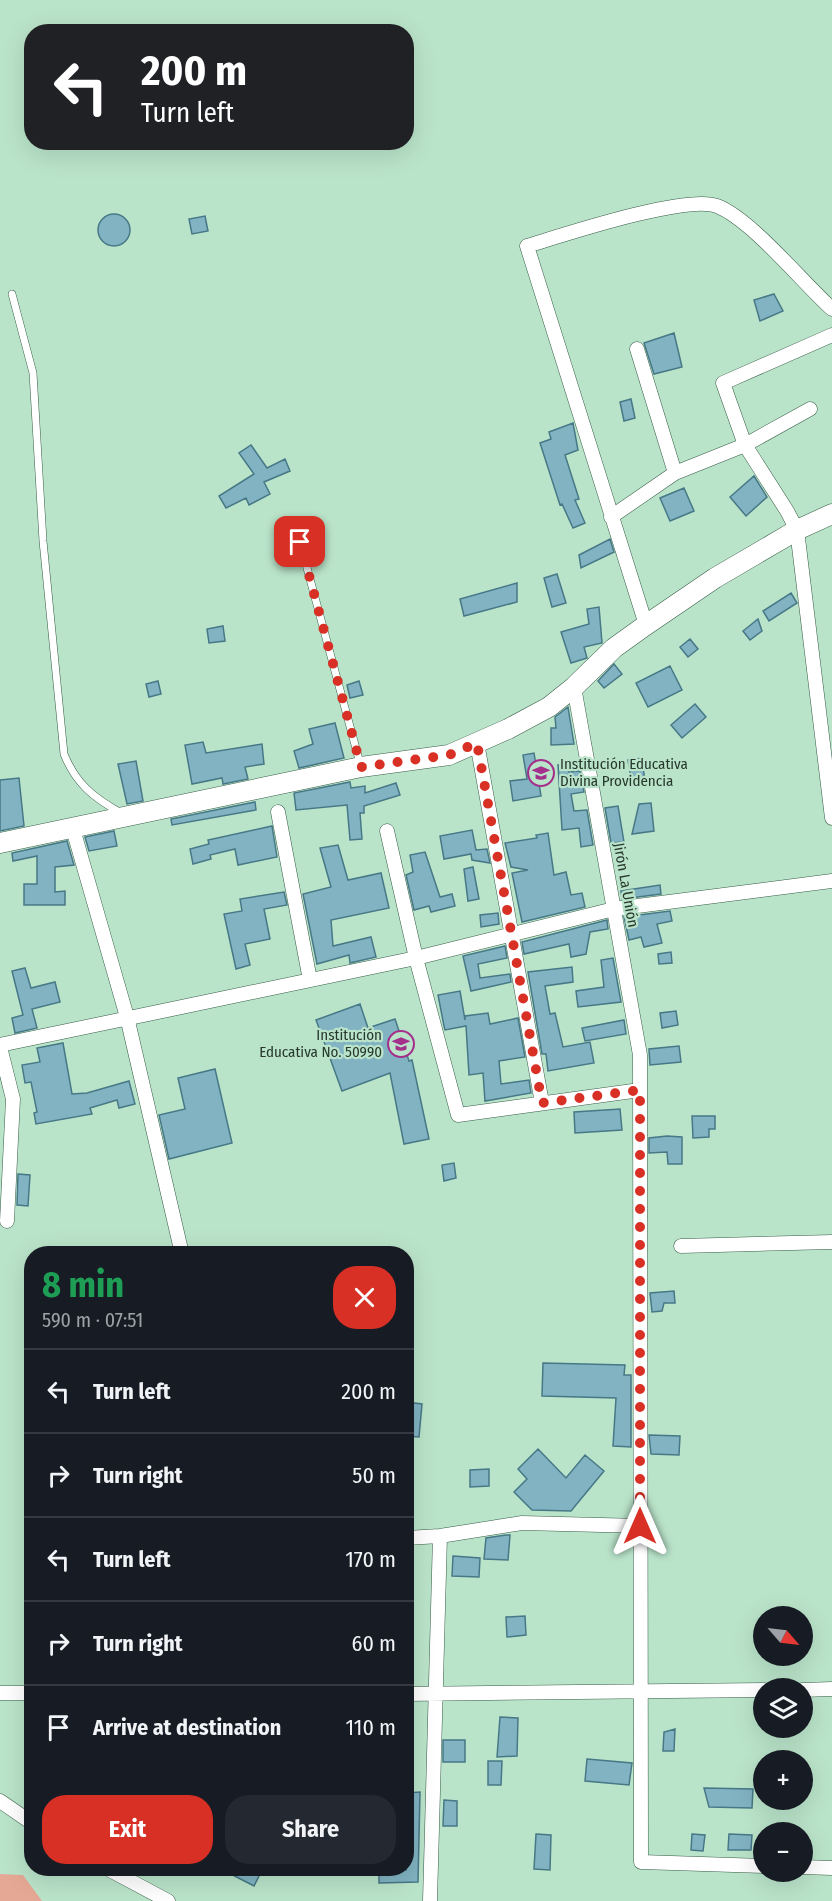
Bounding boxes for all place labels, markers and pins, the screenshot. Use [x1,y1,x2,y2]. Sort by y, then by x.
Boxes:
pin [274,516,325,567]
place label: Institución Educativa Divina Providencia [560,755,688,790]
school or university icon: Institución Educativa Divina Providencia [526,758,556,788]
place label: Institución Educativa No. 50990 [259,1026,382,1061]
school or university icon: Institución Educativa No. 50990 [386,1029,416,1059]

